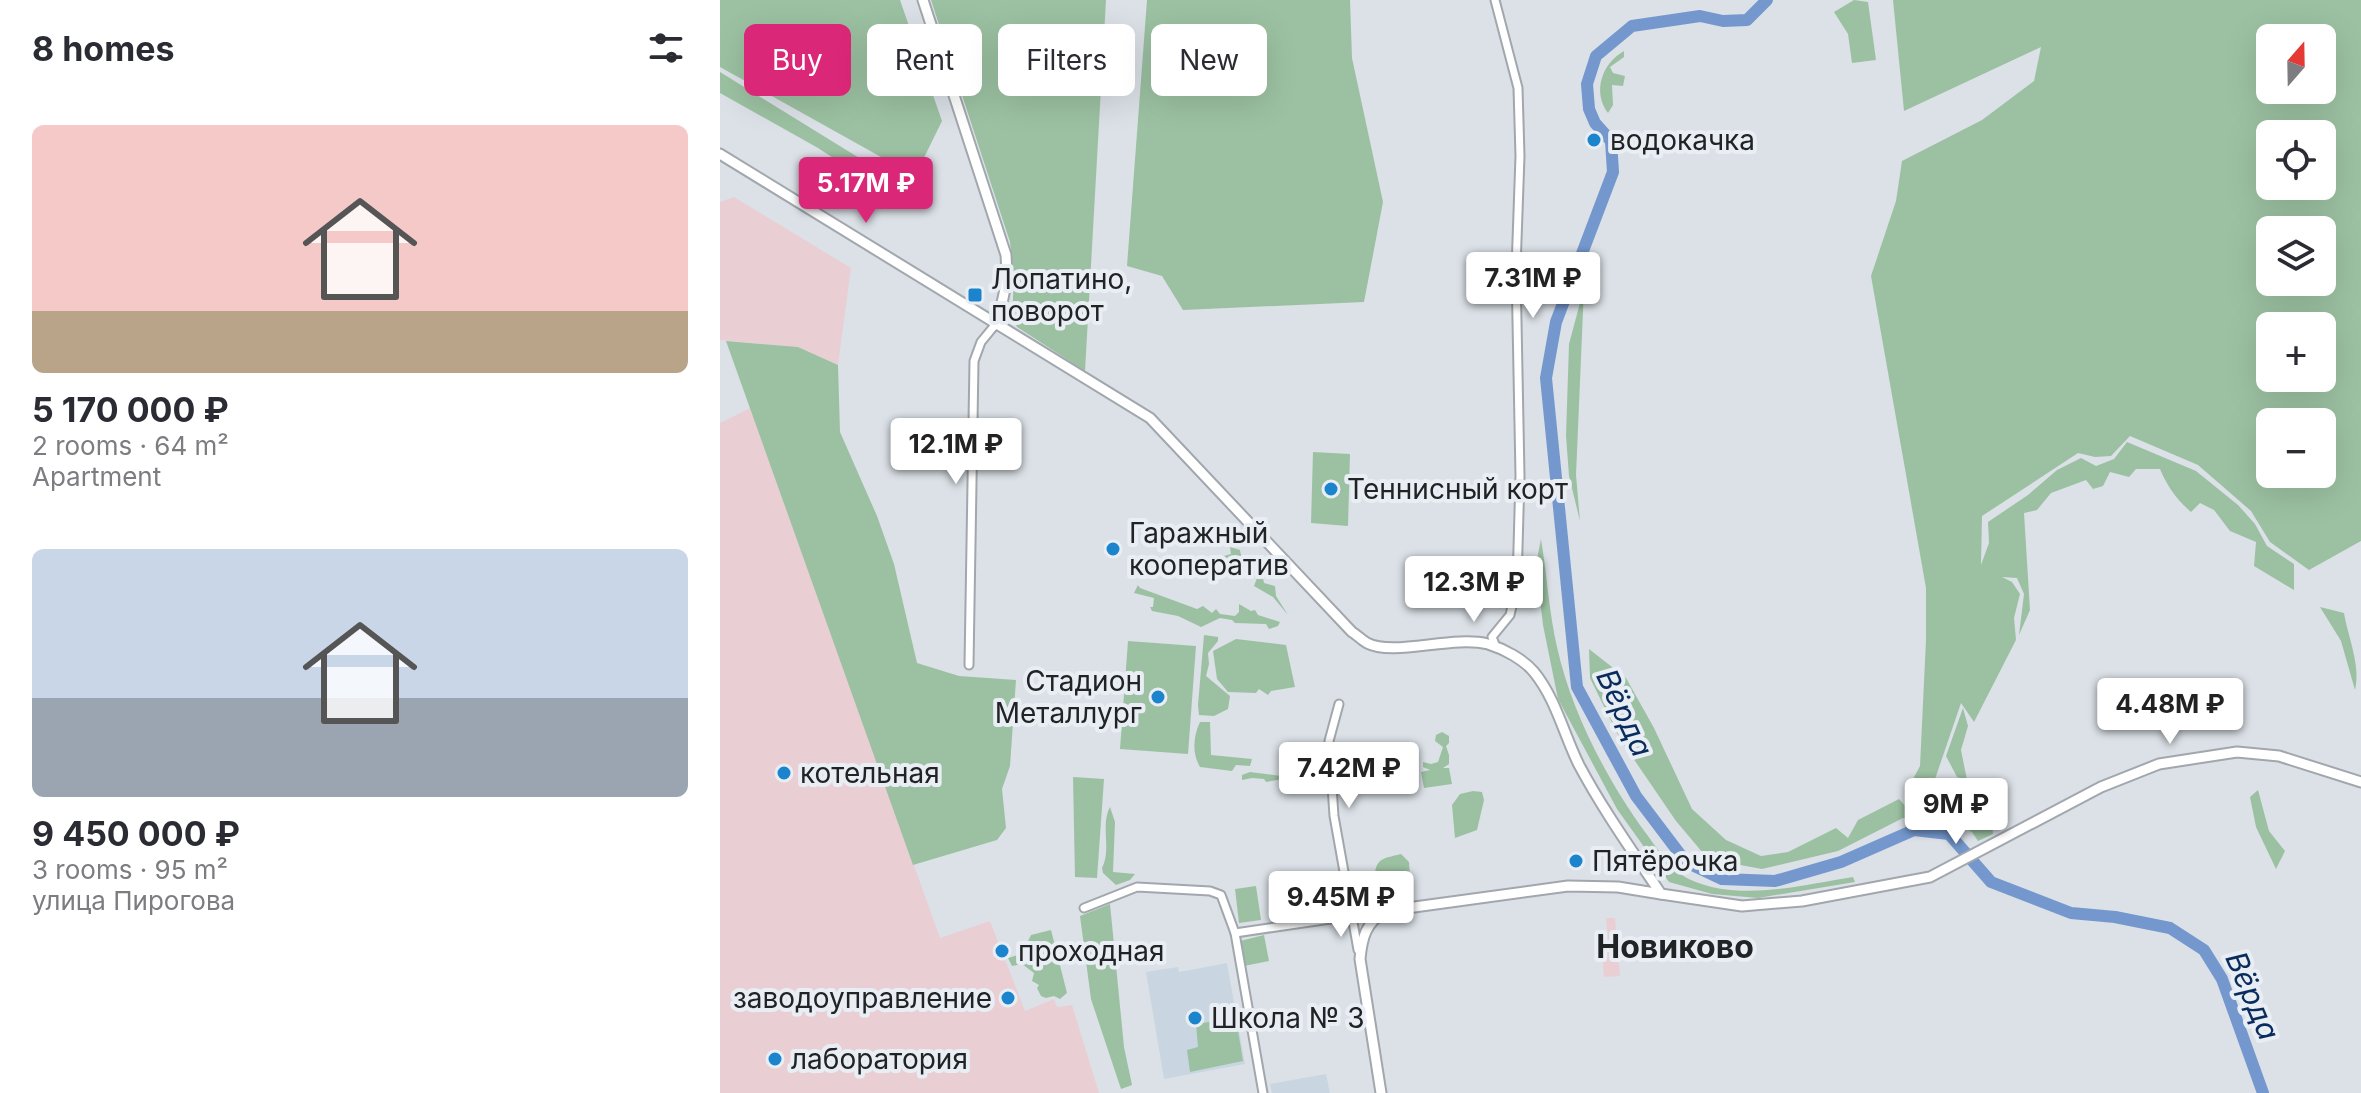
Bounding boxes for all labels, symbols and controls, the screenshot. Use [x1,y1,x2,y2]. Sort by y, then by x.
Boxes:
chip: Buy [744,24,851,96]
chip: Rent [867,24,982,96]
chip: Filters [998,24,1135,96]
chip: New [1151,24,1267,96]
north arrow [2256,24,2336,104]
map controls [2256,24,2336,488]
icon: filters [644,26,688,70]
text: 8 homes [32,28,175,69]
button: locate [2256,120,2336,200]
place label: водокачка [1610,123,1755,157]
marker: водокачка [1585,131,1603,149]
pin: 5.17M ₽ [792,157,940,225]
text: 5.17M ₽ [817,167,915,198]
icon: home [288,177,432,321]
button: layers [2256,216,2336,296]
pin: 7.31M ₽ [1459,252,1607,320]
place label: Лопатино, поворот [991,262,1132,328]
text: 7.31M ₽ [1484,262,1582,293]
marker: Лопатино, поворот [966,286,984,304]
button: + [2256,312,2336,392]
text: 5 170 000 ₽ [32,389,229,430]
button: − [2256,408,2336,488]
pin: 12.1M ₽ [882,418,1030,486]
text: 12.1M ₽ [909,428,1003,459]
text: 2 rooms · 64 m² [32,430,229,461]
text: Apartment [32,461,161,492]
place label: Теннисный корт [1347,472,1568,506]
marker: Теннисный корт [1322,480,1340,498]
place label: Гаражный кооператив [1129,516,1289,582]
marker: Гаражный кооператив [1104,540,1122,558]
pin: 12.3M ₽ [1400,556,1548,624]
text: 12.3M ₽ [1423,566,1525,597]
icon: home [288,601,432,745]
water label: Вёрда [1589,663,1661,762]
place label: Стадион Металлург [995,664,1142,730]
pin: 4.48M ₽ [2096,678,2244,746]
marker: Стадион Металлург [1149,688,1167,706]
text: 4.48M ₽ [2115,688,2225,719]
pin: 7.42M ₽ [1275,742,1423,810]
text: 7.42M ₽ [1297,752,1401,783]
place label: котельная [800,756,940,790]
marker: котельная [775,764,793,782]
pin: 9M ₽ [1909,778,2003,846]
text: 9M ₽ [1923,788,1989,819]
text: 9 450 000 ₽ [32,813,240,854]
place label: Пятёрочка [1592,844,1739,878]
marker: Пятёрочка [1567,852,1585,870]
text: 3 rooms · 95 m² [32,854,228,885]
pin: 9.45M ₽ [1267,871,1415,939]
text: 9.45M ₽ [1287,881,1395,912]
text: улица Пирогова [32,885,235,916]
district label: Новиково [1596,927,1754,966]
place label: проходная [1018,934,1165,968]
marker: проходная [993,942,1011,960]
water label: Вёрда [2218,946,2288,1045]
place label: заводоуправление [733,981,992,1015]
marker: заводоуправление [999,989,1017,1007]
place label: Школа № 3 [1211,1001,1365,1035]
marker: Школа № 3 [1186,1009,1204,1027]
place label: лаборатория [791,1042,968,1076]
marker: лаборатория [766,1050,784,1068]

